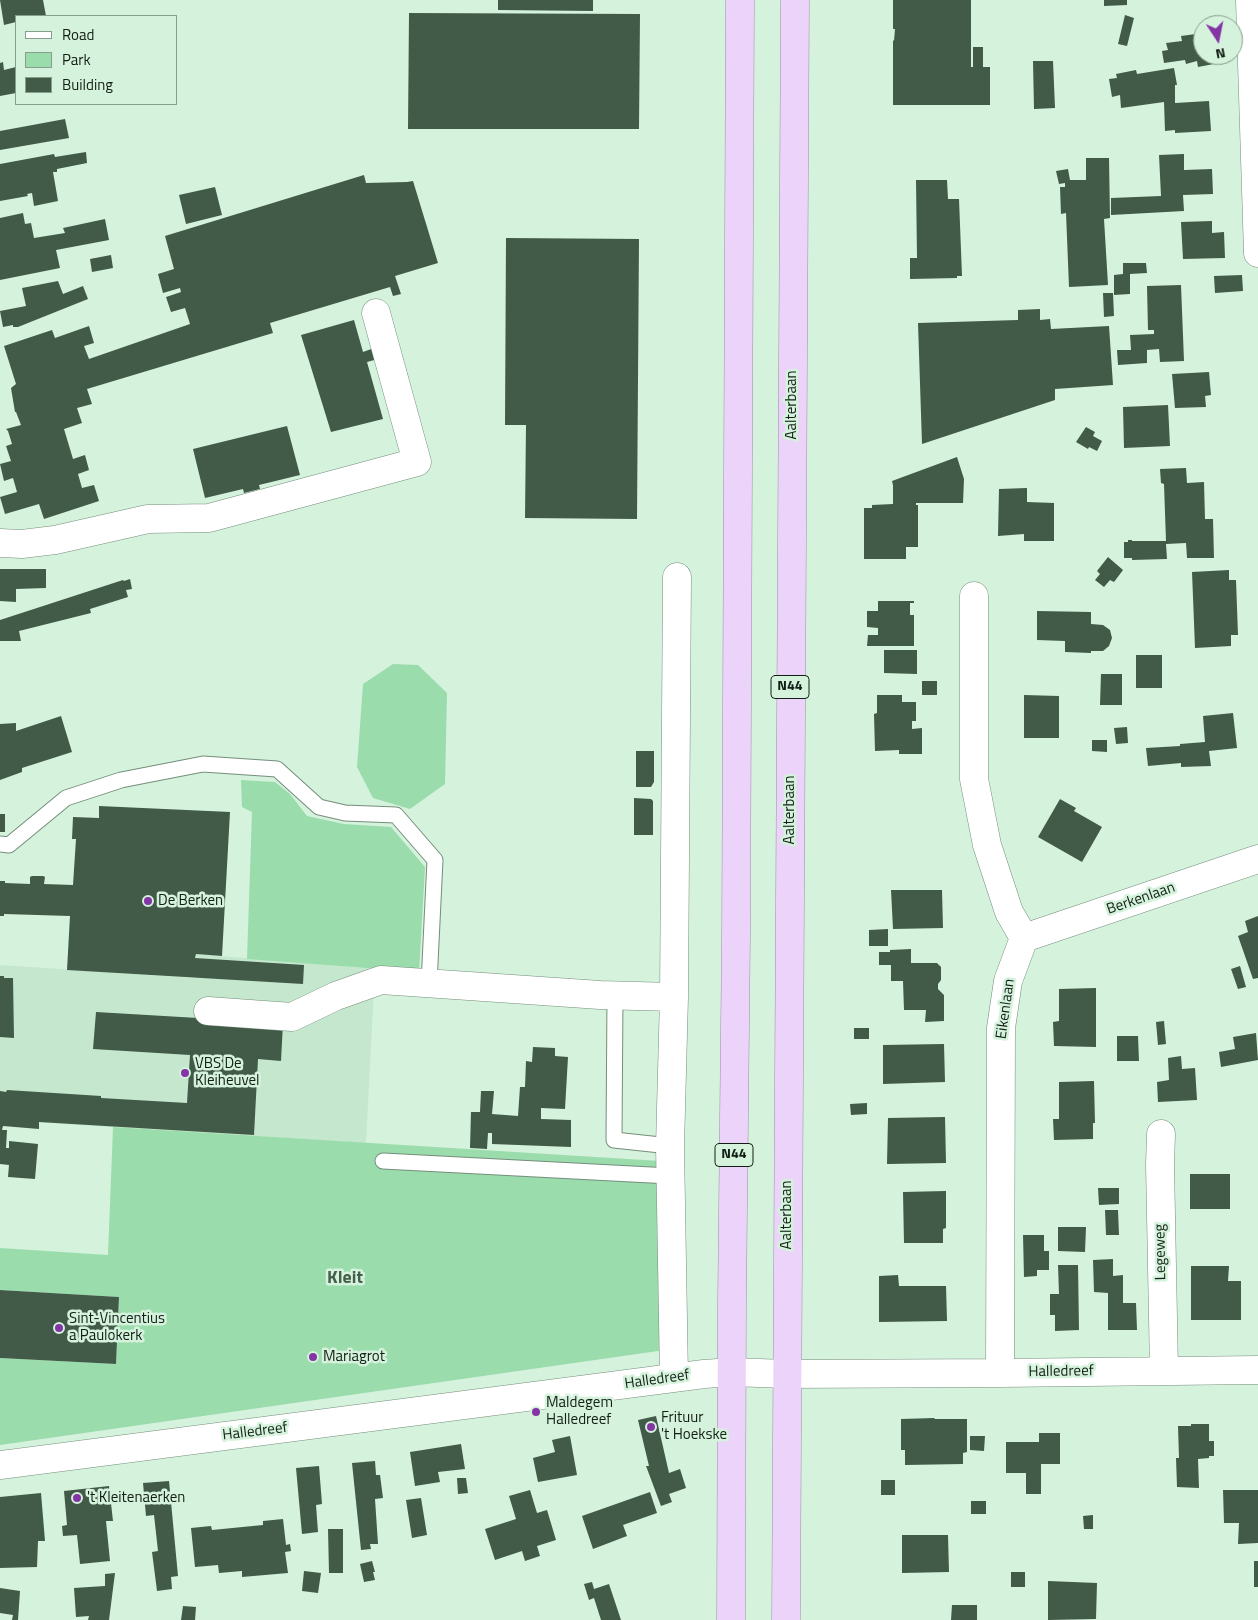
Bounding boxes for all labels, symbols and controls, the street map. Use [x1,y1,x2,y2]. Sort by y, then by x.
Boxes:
legend [15,15,178,105]
north arrow [1193,15,1243,65]
text: Road [62,23,94,46]
text: N [1214,43,1228,65]
text: Park [62,48,91,71]
text: Building [62,73,113,96]
street label: Aalterbaan [783,371,801,439]
road number: N44 [771,676,809,699]
street label: Aalterbaan [781,776,799,844]
street label: Berkenlaan [1104,879,1178,919]
place label: De Berken [158,892,223,910]
marker: De Berken [142,895,154,907]
street label: Eikenlaan [993,978,1019,1040]
place label: VBS De Kleiheuvel [195,1055,260,1090]
marker: VBS De Kleiheuvel [179,1067,191,1079]
road number: N44 [715,1144,753,1166]
street label: Aalterbaan [778,1181,796,1249]
street label: Legeweg [1152,1224,1170,1280]
district label: Kleit [327,1268,363,1290]
place label: Sint-Vincentius a Paulokerk [69,1310,165,1345]
marker: Sint-Vincentius a Paulokerk [53,1322,65,1334]
place label: Mariagrot [323,1348,385,1366]
marker: Mariagrot [307,1351,319,1363]
street label: Halledreef [1028,1362,1094,1382]
street label: Halledreef [623,1367,691,1393]
place label: Maldegem Halledreef [546,1394,613,1429]
marker: Maldegem Halledreef [530,1406,542,1418]
place label: Frituur 't Hoekske [661,1409,727,1444]
street label: Halledreef [222,1419,288,1445]
marker: Frituur 't Hoekske [645,1421,657,1433]
place label: 't Kleitenaerken [87,1489,185,1507]
marker: 't Kleitenaerken [71,1492,83,1504]

